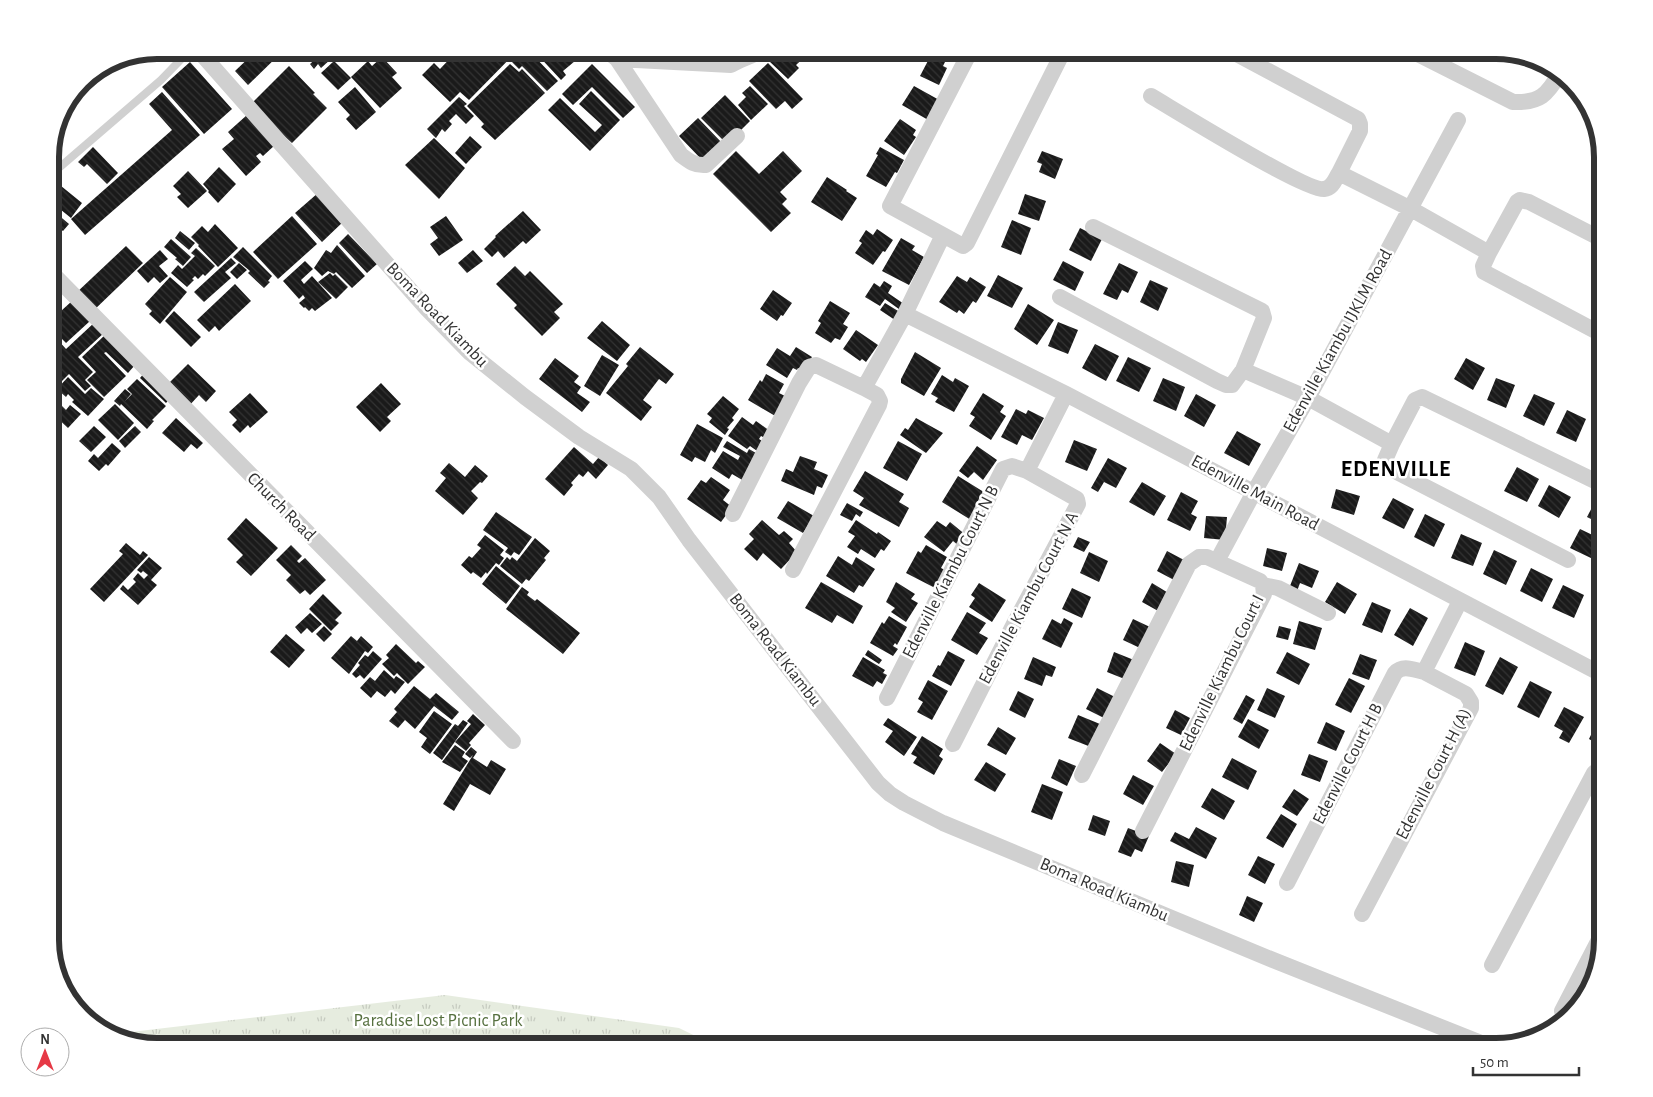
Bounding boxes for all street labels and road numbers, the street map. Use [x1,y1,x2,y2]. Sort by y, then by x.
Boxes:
street label: Edenville Kiambu IJKLM Road [1280,247,1396,435]
street label: Boma Road Kiambu [383,259,491,371]
street label: Edenville Main Road [1188,452,1322,534]
street label: Church Road [243,469,319,545]
street label: Edenville Kiambu Court N B [900,483,1002,661]
street label: Edenville Kiambu Court N A [976,508,1082,687]
street label: Boma Road Kiambu [725,590,825,710]
street label: Edenville Kiambu Court I [1176,592,1268,754]
street label: Edenville Court H B [1310,701,1386,827]
street label: Edenville Court H (A) [1393,705,1475,843]
street label: Boma Road Kiambu [1037,855,1171,925]

